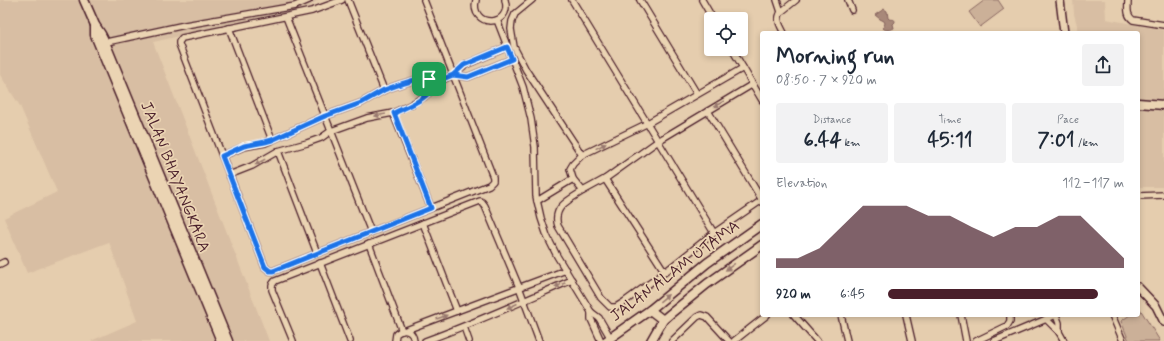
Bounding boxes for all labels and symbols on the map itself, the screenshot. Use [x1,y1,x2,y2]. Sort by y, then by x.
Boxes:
pin [412,62,446,96]
street label: JALAN BHAYANGKARA [135,98,215,256]
one-way arrow [713,101,725,108]
one-way arrow [374,112,386,118]
one-way arrow [596,143,607,149]
one-way arrow [254,158,265,165]
street label: JALAN ALAM UTAMA [606,215,744,327]
one-way arrow [725,263,736,272]
one-way arrow [553,283,565,289]
one-way arrow [659,293,670,302]
one-way arrow [506,303,517,309]
one-way arrow [437,313,449,319]

